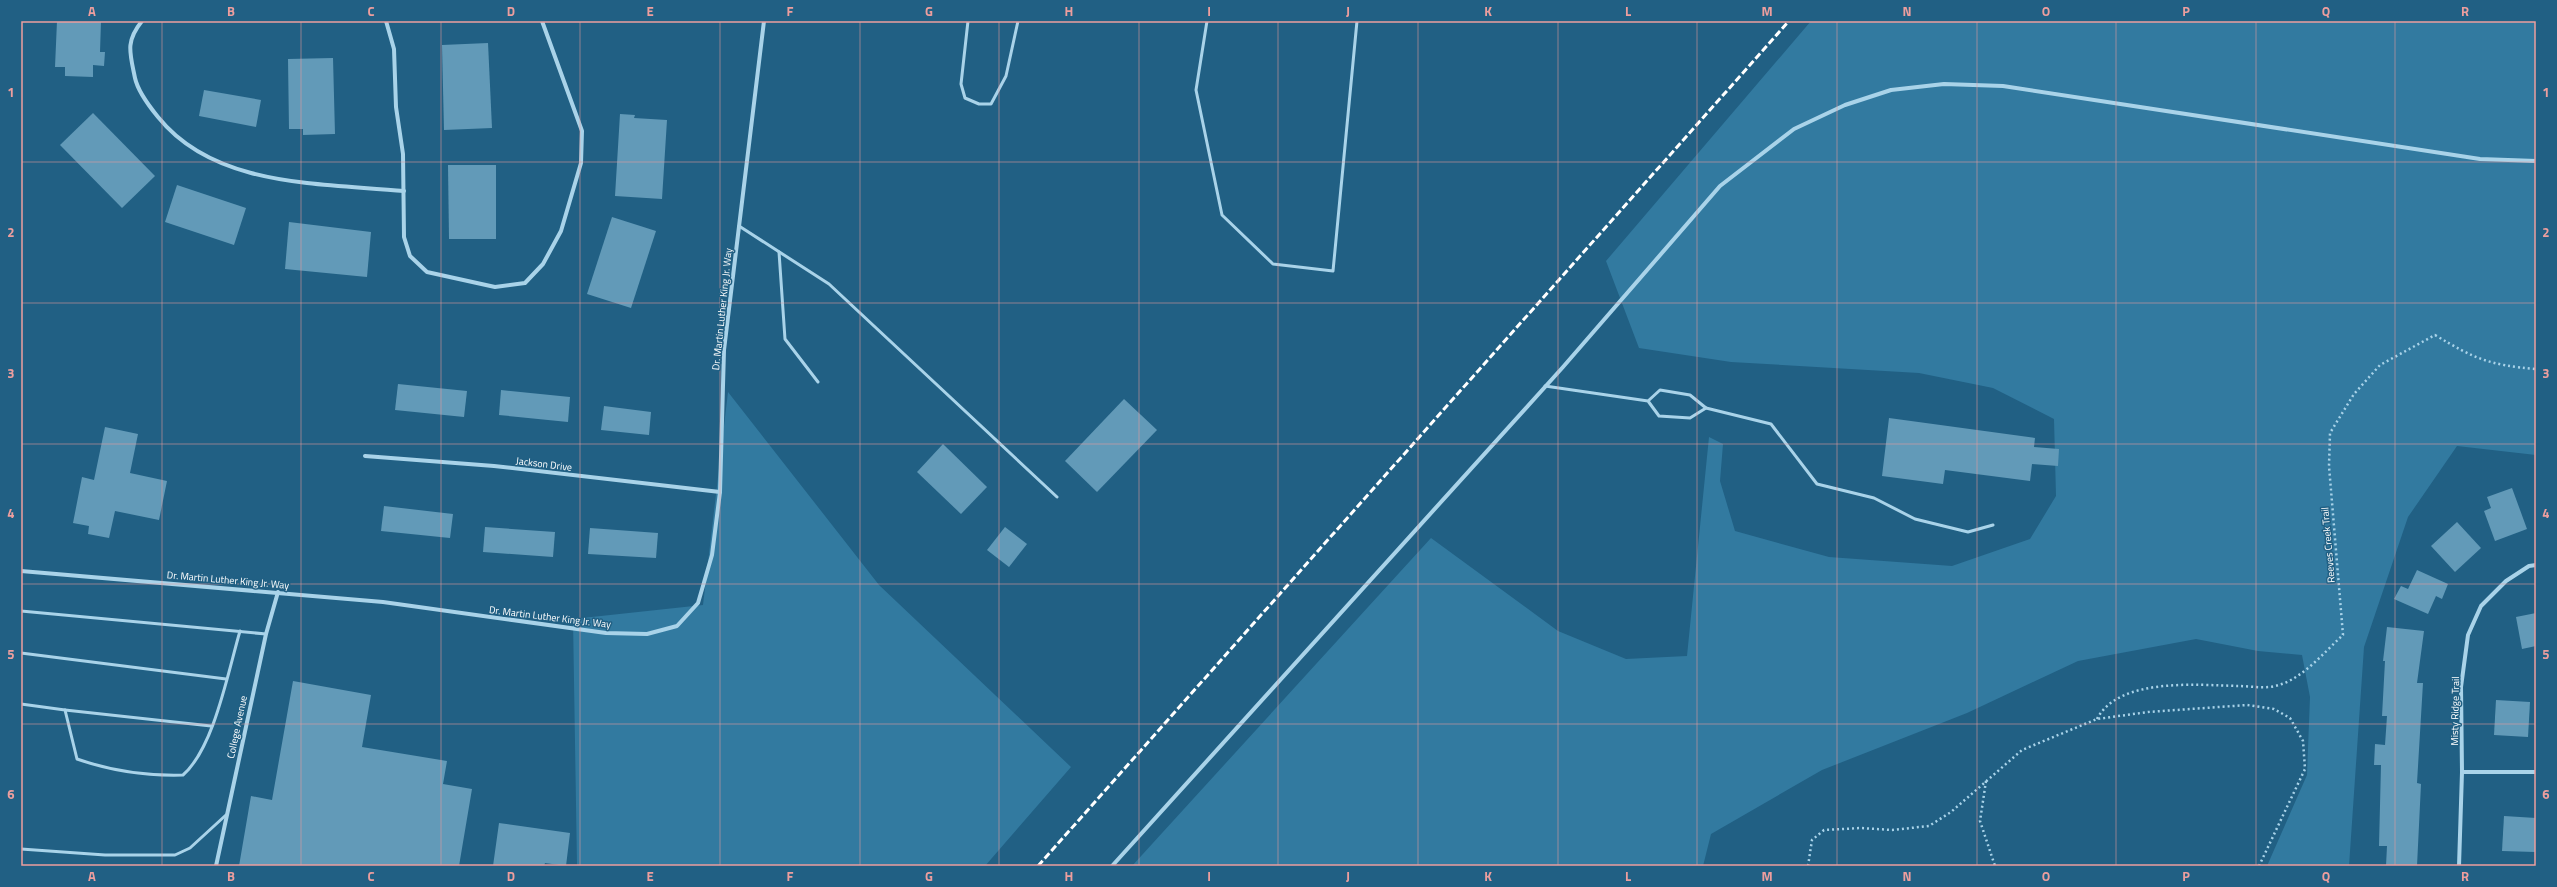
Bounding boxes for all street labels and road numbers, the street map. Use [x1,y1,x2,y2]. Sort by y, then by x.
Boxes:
street label: Dr. Martin Luther King Jr. Way [708,247,736,371]
street label: Jackson Drive [515,453,573,475]
street label: Reeves Creek Trail [2317,507,2339,583]
street label: Dr. Martin Luther King Jr. Way [166,567,290,593]
street label: Dr. Martin Luther King Jr. Way [488,602,612,632]
street label: Misty Ridge Trail [2447,676,2463,746]
street label: College Avenue [223,694,251,760]

